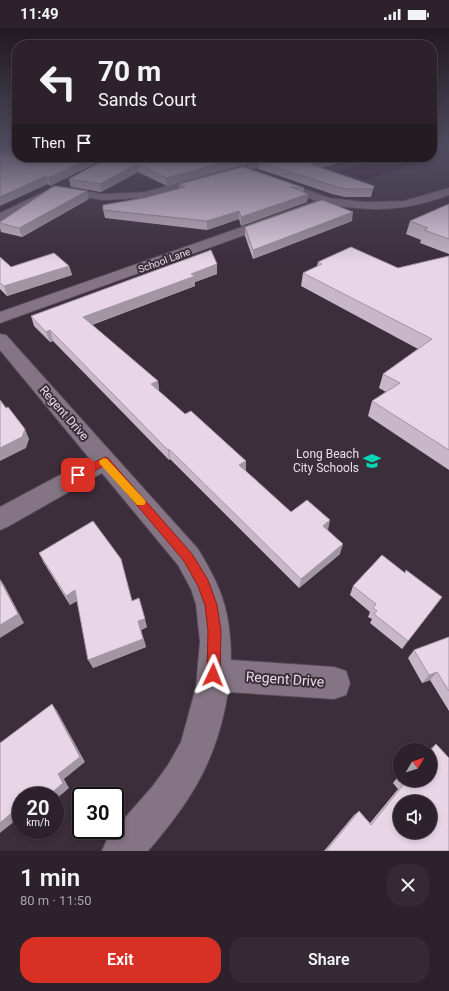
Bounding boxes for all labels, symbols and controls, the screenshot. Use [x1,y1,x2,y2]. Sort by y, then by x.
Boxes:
text: 11:49 [20,5,59,23]
text: 70 m [98,55,161,88]
icon: left [32,56,84,108]
text: Sands Court [98,89,197,110]
icon: arrive [73,132,95,154]
text: Then [32,134,65,152]
street label: School Lane [137,246,192,275]
street label: Regent Drive [37,383,91,443]
place label: Long Beach City Schools [293,447,359,475]
school or university icon: Long Beach City Schools [362,451,382,471]
pin [61,458,95,492]
icon: arrive [67,464,89,486]
position arrow [192,654,234,696]
street label: Regent Drive [245,668,325,690]
north arrow [393,743,437,787]
map controls [393,743,437,839]
speed limit sign: 30 [72,787,124,839]
button: sound [393,795,437,839]
text: 20 [27,796,49,820]
text: km/h [26,817,50,828]
text: 1 min [20,864,80,892]
button: close [387,864,429,906]
text: 80 m · 11:50 [20,893,91,908]
button: Exit [20,937,221,983]
button: Share [229,937,429,983]

